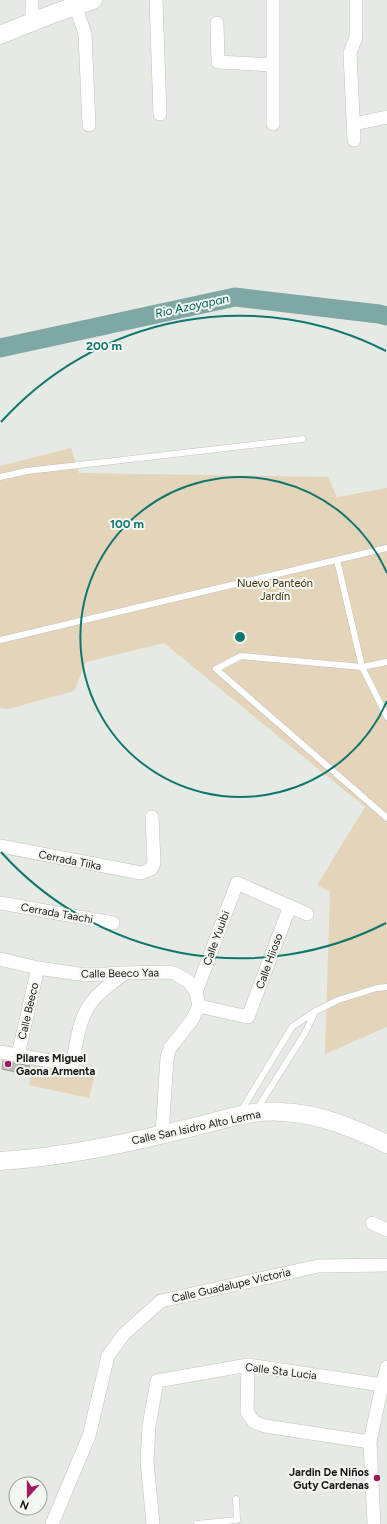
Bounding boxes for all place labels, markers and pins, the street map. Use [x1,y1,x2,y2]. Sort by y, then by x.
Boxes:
centre of rings [233,630,247,644]
place label: Pilares Miguel Gaona Armenta [16,1052,95,1078]
marker: Pilares Miguel Gaona Armenta [3,1059,13,1069]
place label: Jardin De Niños Guty Cardenas [289,1466,369,1492]
marker: Jardin De Niños Guty Cardenas [372,1473,382,1483]

